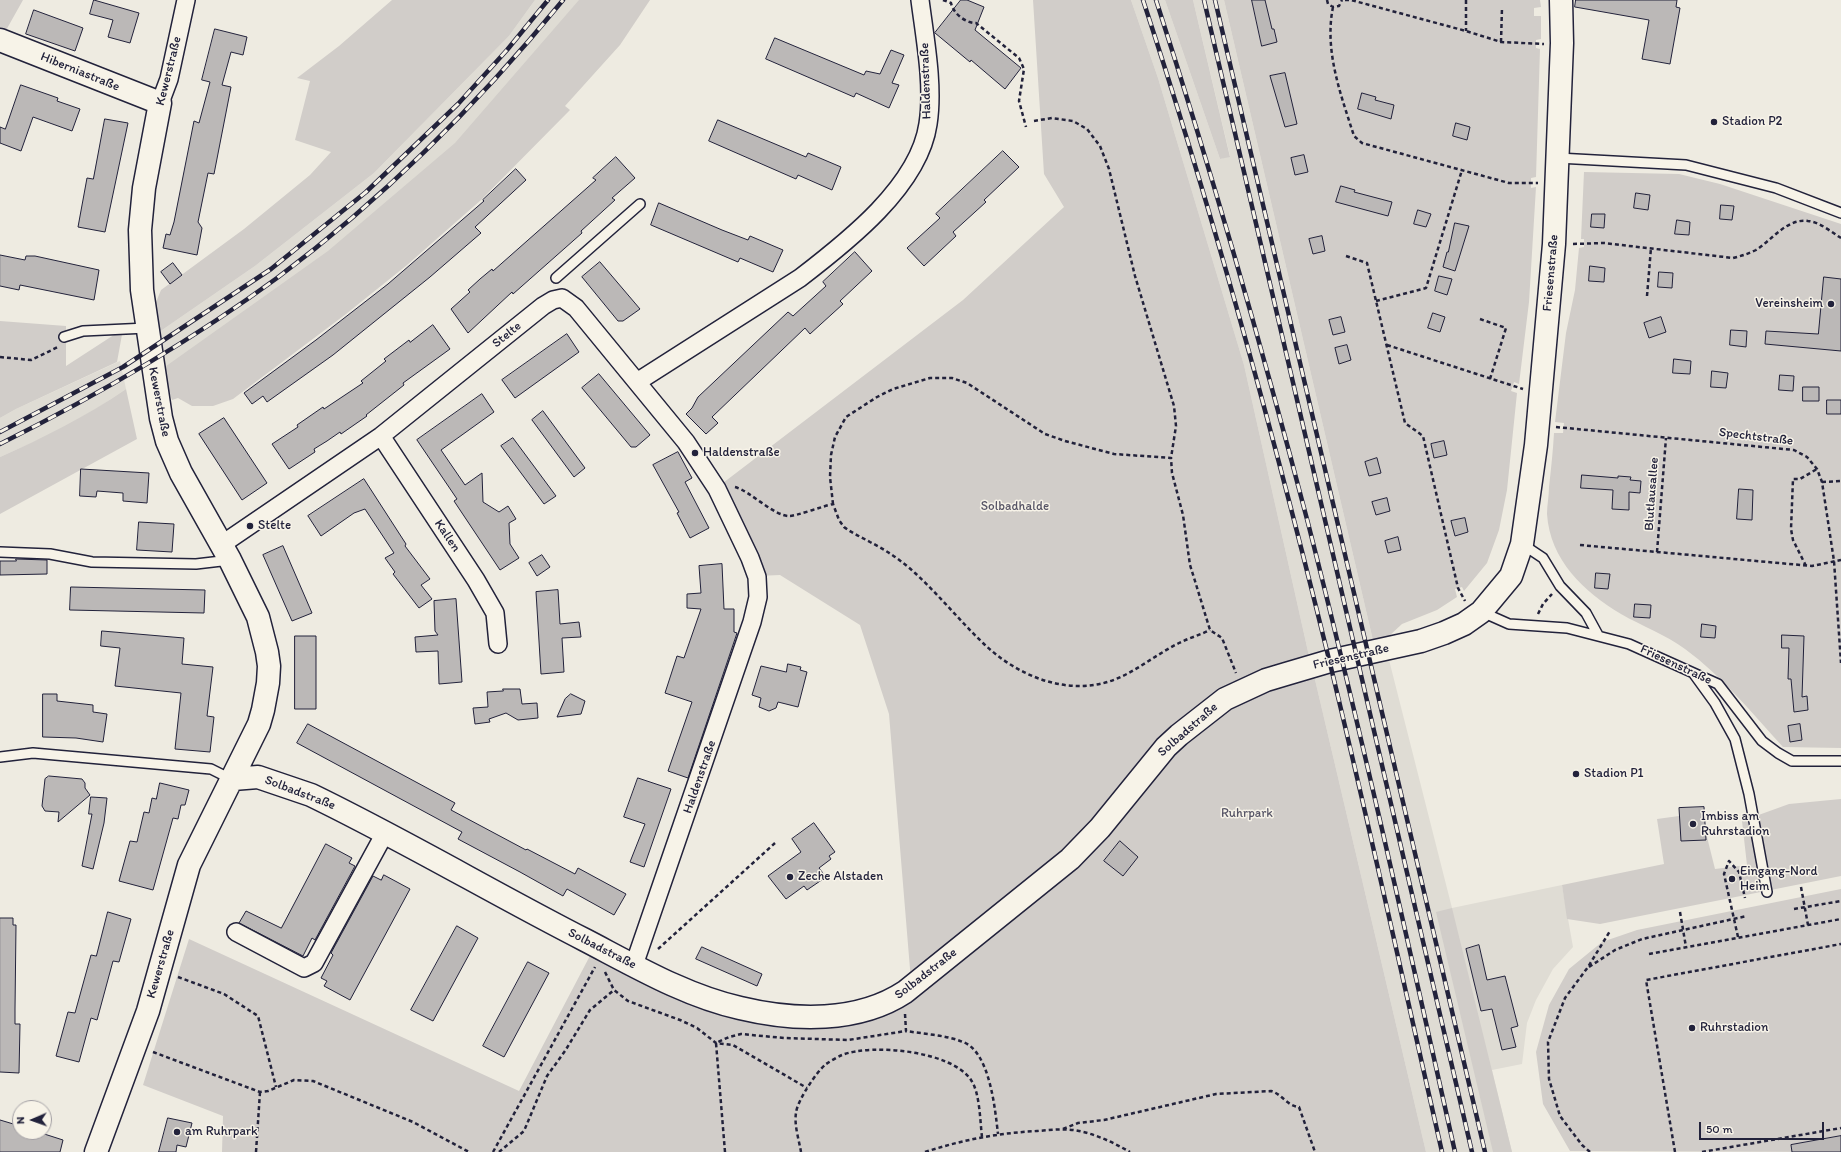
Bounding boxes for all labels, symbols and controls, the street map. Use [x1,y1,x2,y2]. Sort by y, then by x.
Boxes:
street label: Kewerstraße [153,35,185,107]
street label: Haldenstraße [917,42,935,120]
street label: Hiberniastraße [38,49,122,95]
place label: Stadion P2 [1722,114,1782,130]
marker: Stadion P2 [1709,117,1719,127]
street label: Friesenstraße [1540,234,1562,312]
place label: Vereinsheim [1755,296,1823,312]
marker: Vereinsheim [1826,299,1836,309]
street label: Stelte [489,319,525,351]
street label: Kewerstraße [145,366,173,438]
street label: Spechtstraße [1718,425,1794,449]
place label: Haldenstraße [703,445,780,461]
marker: Haldenstraße [690,448,700,458]
street label: Blutlausallee [1642,457,1662,531]
park label: Solbadhalde [981,499,1049,515]
street label: Kallen [430,517,464,555]
place label: Stelte [258,518,291,534]
marker: Stelte [245,521,255,531]
street label: Friesenstraße [1312,641,1390,673]
street label: Friesenstraße [1638,642,1714,688]
street label: Solbadstraße [1155,700,1221,760]
street label: Haldenstraße [680,738,720,816]
place label: Stadion P1 [1584,766,1644,782]
marker: Stadion P1 [1571,769,1581,779]
street label: Solbadstraße [262,772,338,814]
park label: Ruhrpark [1221,806,1273,822]
place label: Imbiss am Ruhrstadion [1701,809,1769,840]
marker: Imbiss am Ruhrstadion [1688,819,1698,829]
place label: Eingang-Nord Heim [1740,864,1817,895]
place label: Zeche Alstaden [798,869,883,885]
marker: Zeche Alstaden [785,872,795,882]
marker: Eingang-Nord Heim [1727,874,1737,884]
street label: Solbadstraße [565,925,639,973]
street label: Kewerstraße [144,928,178,1000]
street label: Solbadstraße [892,945,960,1003]
place label: Ruhrstadion [1700,1020,1768,1036]
marker: Ruhrstadion [1687,1023,1697,1033]
north arrow [12,1100,52,1140]
scale bar [1701,1114,1826,1140]
text: N [14,1116,27,1124]
text: 50 m [1706,1122,1732,1136]
place label: am Ruhrpark [185,1124,258,1140]
marker: am Ruhrpark [172,1127,182,1137]

